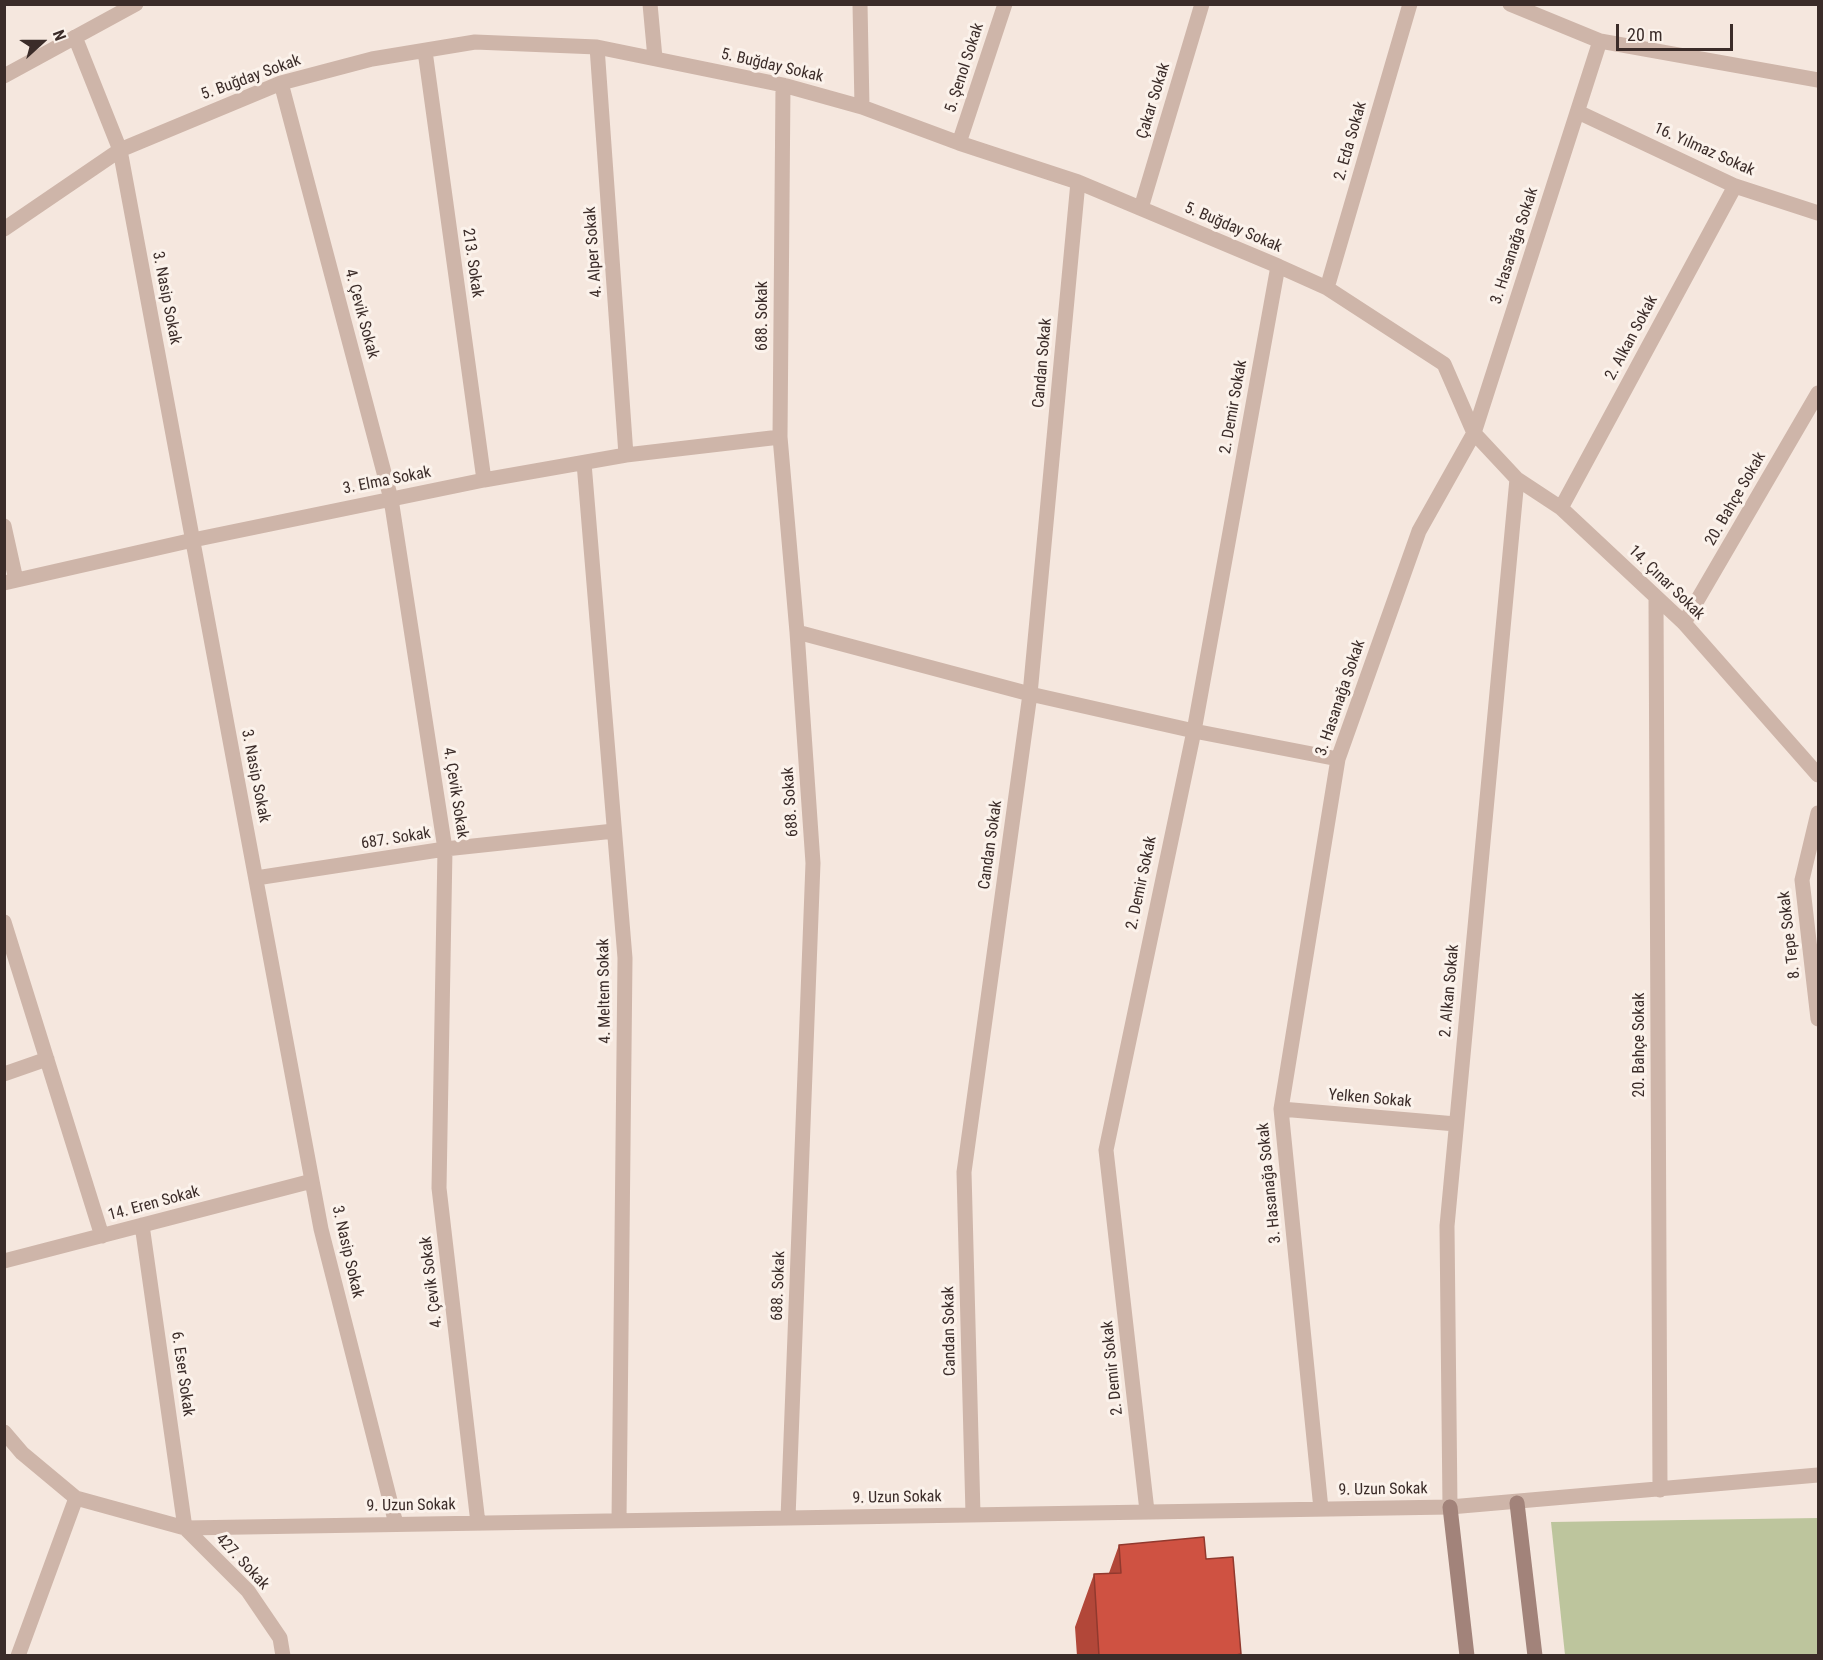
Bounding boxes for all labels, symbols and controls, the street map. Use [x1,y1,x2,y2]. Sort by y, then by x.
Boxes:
north arrow [12,12,72,72]
scale bar [1619,12,1736,50]
street label: 5. Şenol Sokak [941,21,989,115]
text: 20 m [1627,24,1662,45]
text: N [49,27,70,43]
street label: 5. Buğday Sokak [719,45,825,87]
street label: 5. Buğday Sokak [199,51,303,105]
street label: Çakar Sokak [1133,61,1175,141]
street label: 2. Eda Sokak [1331,99,1371,183]
street label: 16. Yılmaz Sokak [1651,119,1757,181]
street label: 3. Hasanağa Sokak [1487,185,1543,307]
street label: 5. Buğday Sokak [1181,199,1285,257]
street label: 4. Alper Sokak [581,206,607,298]
street label: 213. Sokak [458,227,486,299]
street label: 3. Nasip Sokak [148,250,184,346]
street label: 4. Çevik Sokak [340,267,382,361]
street label: 688. Sokak [753,281,773,351]
street label: 2. Alkan Sokak [1602,292,1662,384]
street label: Candan Sokak [1030,317,1056,409]
street label: 2. Demir Sokak [1216,359,1252,455]
street label: 20. Bahçe Sokak [1701,449,1771,549]
street label: 3. Elma Sokak [341,463,433,499]
street label: 14. Çınar Sokak [1624,542,1708,624]
street label: 3. Hasanağa Sokak [1312,637,1370,759]
street label: 3. Nasip Sokak [237,728,273,824]
street label: 4. Çevik Sokak [438,746,472,840]
street label: 688. Sokak [779,766,803,838]
street label: Candan Sokak [975,799,1007,891]
street label: 687. Sokak [360,824,432,854]
street label: 2. Demir Sokak [1123,834,1161,932]
street label: 8. Tepe Sokak [1775,890,1805,980]
street label: 4. Meltem Sokak [594,938,616,1044]
street label: 2. Alkan Sokak [1436,944,1464,1038]
street label: 20. Bahçe Sokak [1630,993,1650,1097]
street label: Yelken Sokak [1328,1086,1412,1112]
street label: 3. Hasanağa Sokak [1254,1122,1286,1244]
street label: 14. Eren Sokak [106,1183,202,1225]
street label: 3. Nasip Sokak [327,1204,367,1300]
street label: 4. Çevik Sokak [417,1235,447,1329]
street label: 688. Sokak [768,1251,790,1321]
street label: Candan Sokak [940,1286,960,1376]
street label: 2. Demir Sokak [1098,1320,1128,1416]
street label: 6. Eser Sokak [167,1330,197,1418]
street label: 9. Uzun Sokak [1338,1480,1428,1500]
street label: 9. Uzun Sokak [852,1488,942,1508]
street label: 9. Uzun Sokak [366,1496,456,1516]
street label: 427. Sokak [211,1530,273,1594]

